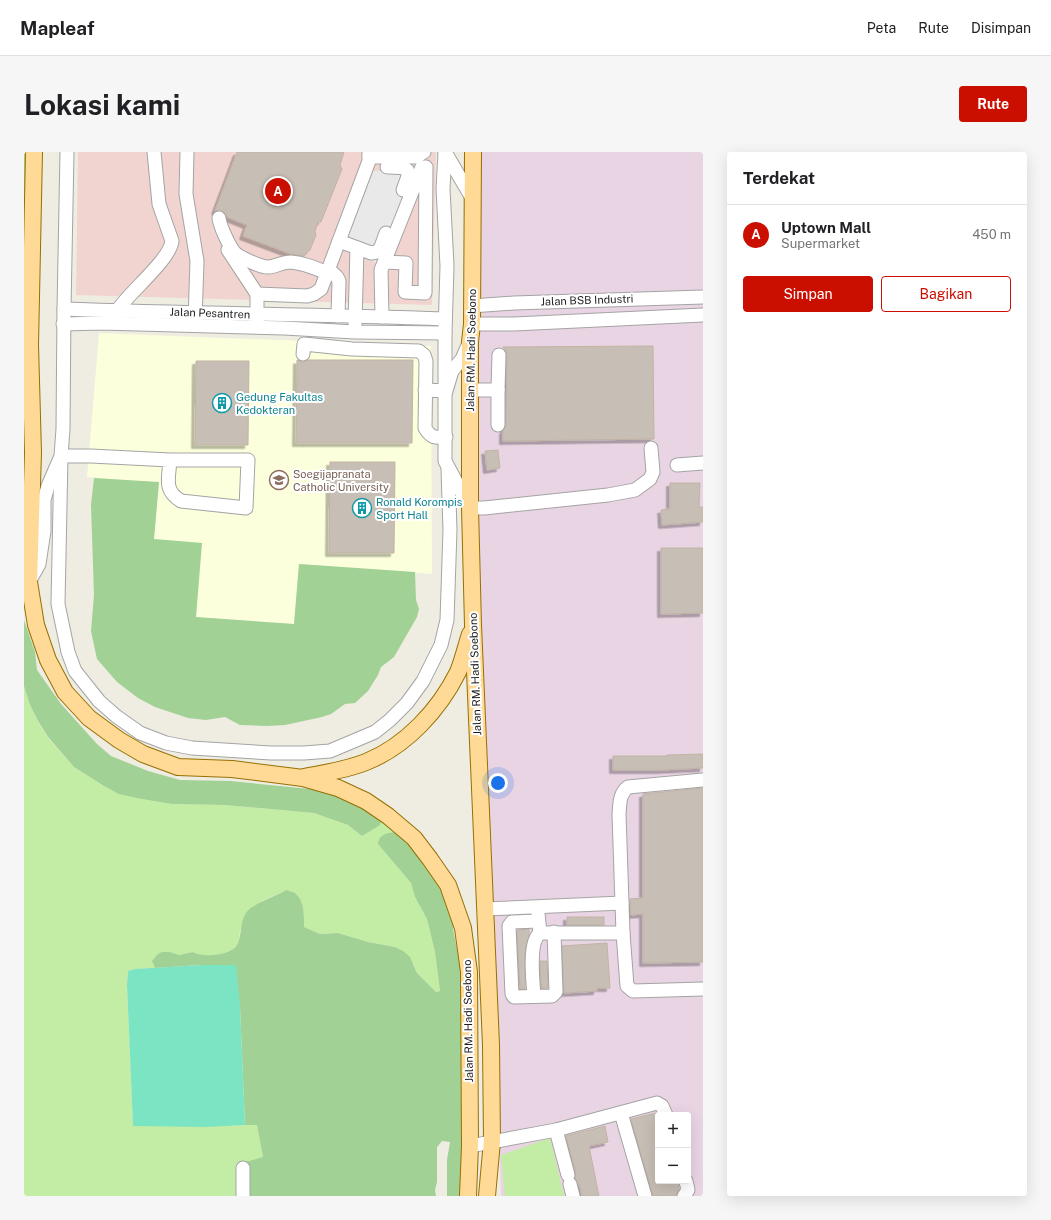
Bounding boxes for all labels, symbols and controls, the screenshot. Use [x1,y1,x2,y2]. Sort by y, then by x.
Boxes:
text: Mapleaf [20,17,94,39]
text: Peta [867,20,896,36]
text: Rute [918,20,949,36]
text: Disimpan [971,20,1031,36]
button: Rute [959,86,1027,122]
text: Lokasi kami [24,88,180,121]
text: Terdekat [743,168,815,188]
pin: A [265,176,291,206]
text: Uptown Mall [781,219,871,236]
text: A [751,227,761,242]
text: 450 m [972,227,1011,242]
text: Supermarket [781,236,860,251]
button: Simpan [743,276,873,312]
button: Bagikan [881,276,1011,312]
street label: Jalan RM. Hadi Soebono [464,289,478,411]
street label: Jalan BSB Industri [540,292,634,308]
street label: Jalan Pesantren [169,306,251,320]
place label: Gedung Fakultas Kedokteran [236,391,323,416]
building icon: Gedung Fakultas Kedokteran [211,392,233,414]
place label: Soegijapranata Catholic University [293,468,389,493]
school or university icon: Soegijapranata Catholic University [268,469,290,491]
place label: Ronald Korompis Sport Hall [376,496,463,521]
building icon: Ronald Korompis Sport Hall [351,497,373,519]
street label: Jalan RM. Hadi Soebono [467,612,483,736]
your location [488,773,508,793]
street label: Jalan RM. Hadi Soebono [461,960,475,1082]
map controls [655,1112,691,1184]
button: + [655,1112,691,1148]
button: − [655,1148,691,1184]

